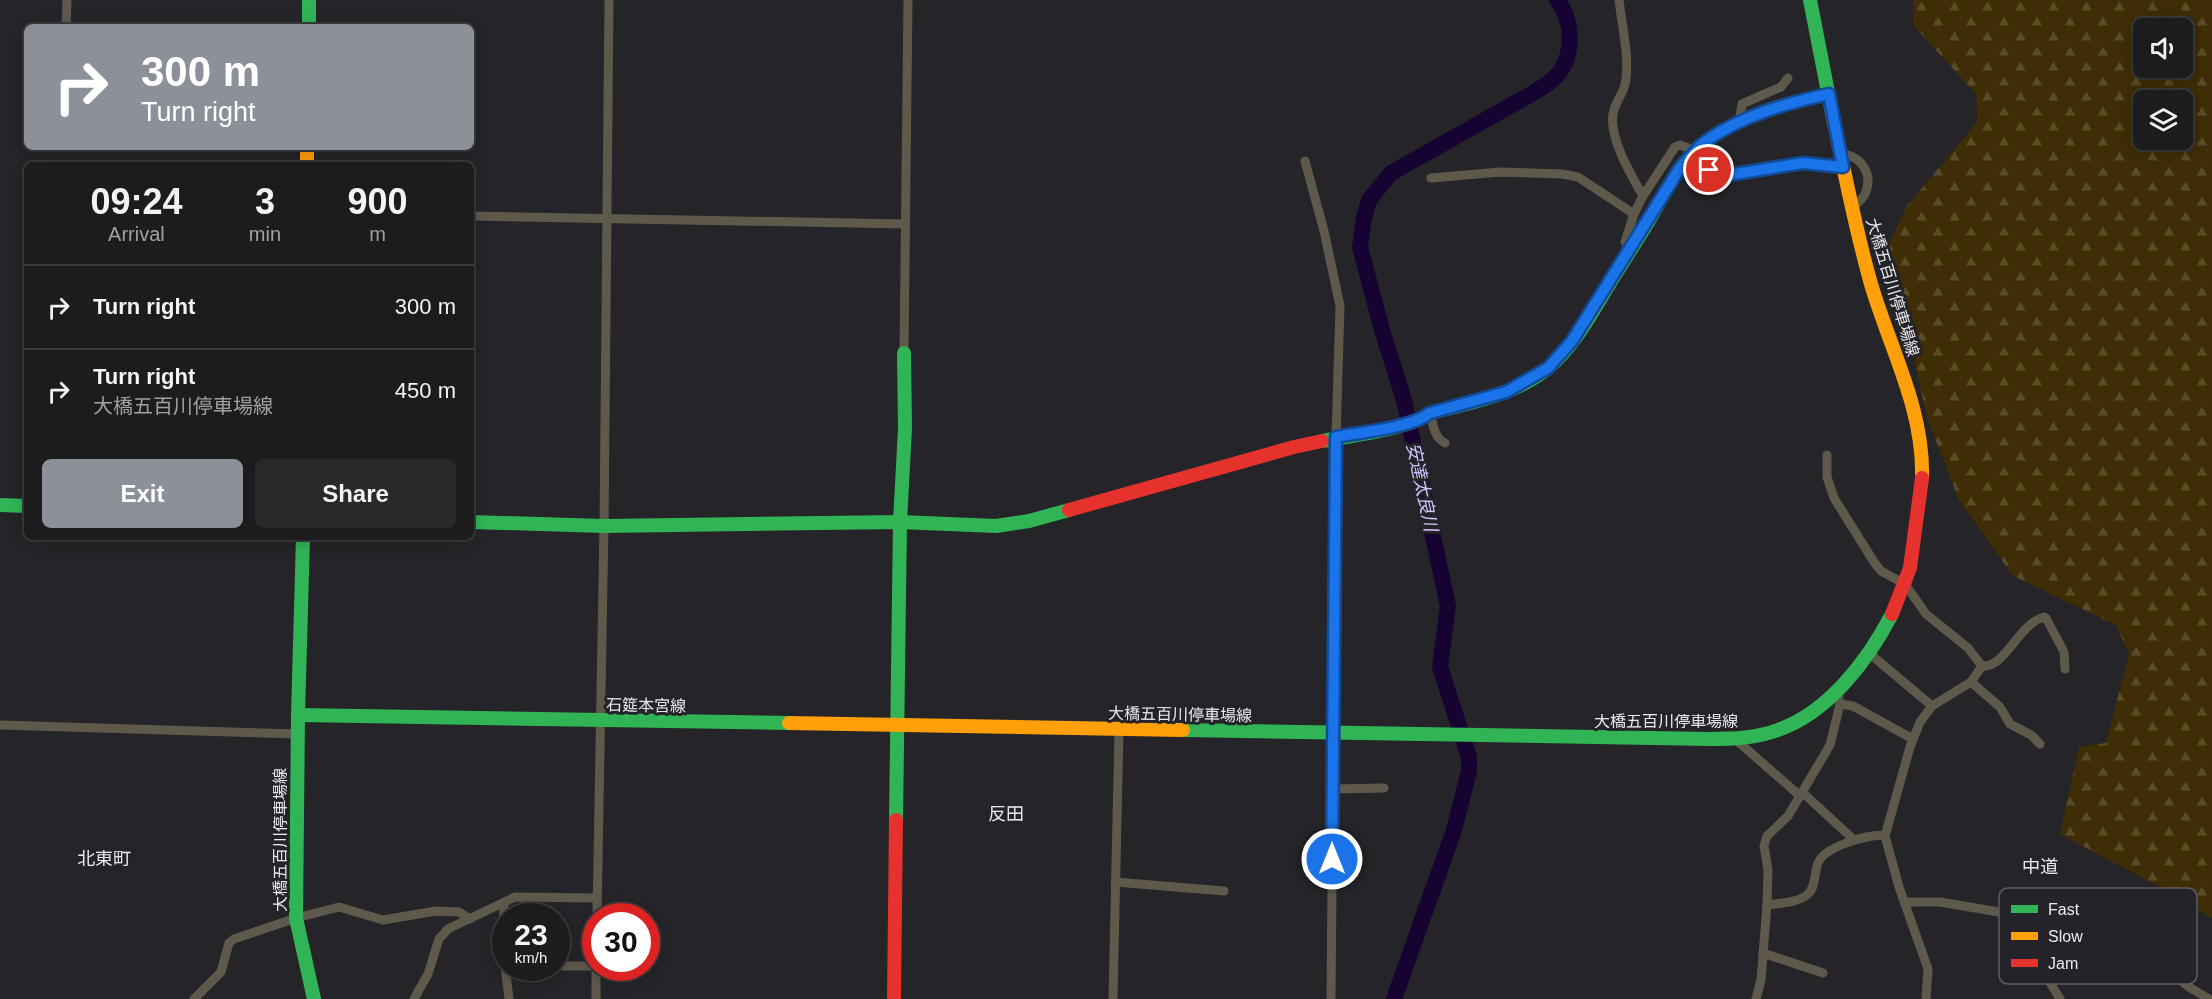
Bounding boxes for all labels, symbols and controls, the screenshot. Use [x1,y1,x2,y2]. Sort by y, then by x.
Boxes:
map controls [2133,18,2193,150]
button: sound [2133,18,2193,78]
icon: right [42,48,120,126]
text: 300 m [141,48,260,95]
button: layers [2133,90,2193,150]
text: Turn right [141,97,256,127]
pin [1683,144,1734,195]
icon: arrive [1692,153,1725,186]
text: 09:24 [90,181,182,222]
text: 3 [255,181,275,222]
text: 900 [347,181,408,222]
street label: 大橋五百川停車場線 [1863,216,1922,358]
text: Arrival [108,223,165,245]
text: min [249,223,281,245]
text: m [369,223,386,245]
icon: right [42,291,75,324]
text: Turn right [93,294,195,319]
text: 300 m [395,294,456,319]
text: Turn right [93,364,195,389]
icon: right [42,375,75,408]
text: 450 m [395,378,456,403]
text: 大橋五百川停車場線 [93,395,273,417]
water label: 安達太良川 [1403,441,1442,535]
button: Exit [42,459,243,528]
button: Share [255,459,456,528]
street label: 石筵本宮線 [606,696,686,715]
street label: 大橋五百川停車場線 [1108,705,1252,724]
street label: 大橋五百川停車場線 [1594,713,1738,730]
street label: 大橋五百川停車場線 [272,768,289,912]
district label: 反田 [988,804,1024,824]
position arrow [1300,827,1364,891]
district label: 北東町 [77,849,131,869]
district label: 中道 [2022,857,2058,877]
legend [1999,888,2197,984]
text: Fast [2048,901,2080,918]
speed limit sign: 30 [582,903,660,981]
text: 23 [514,918,548,951]
text: Slow [2048,928,2083,945]
text: km/h [515,949,547,966]
text: Jam [2048,955,2078,972]

